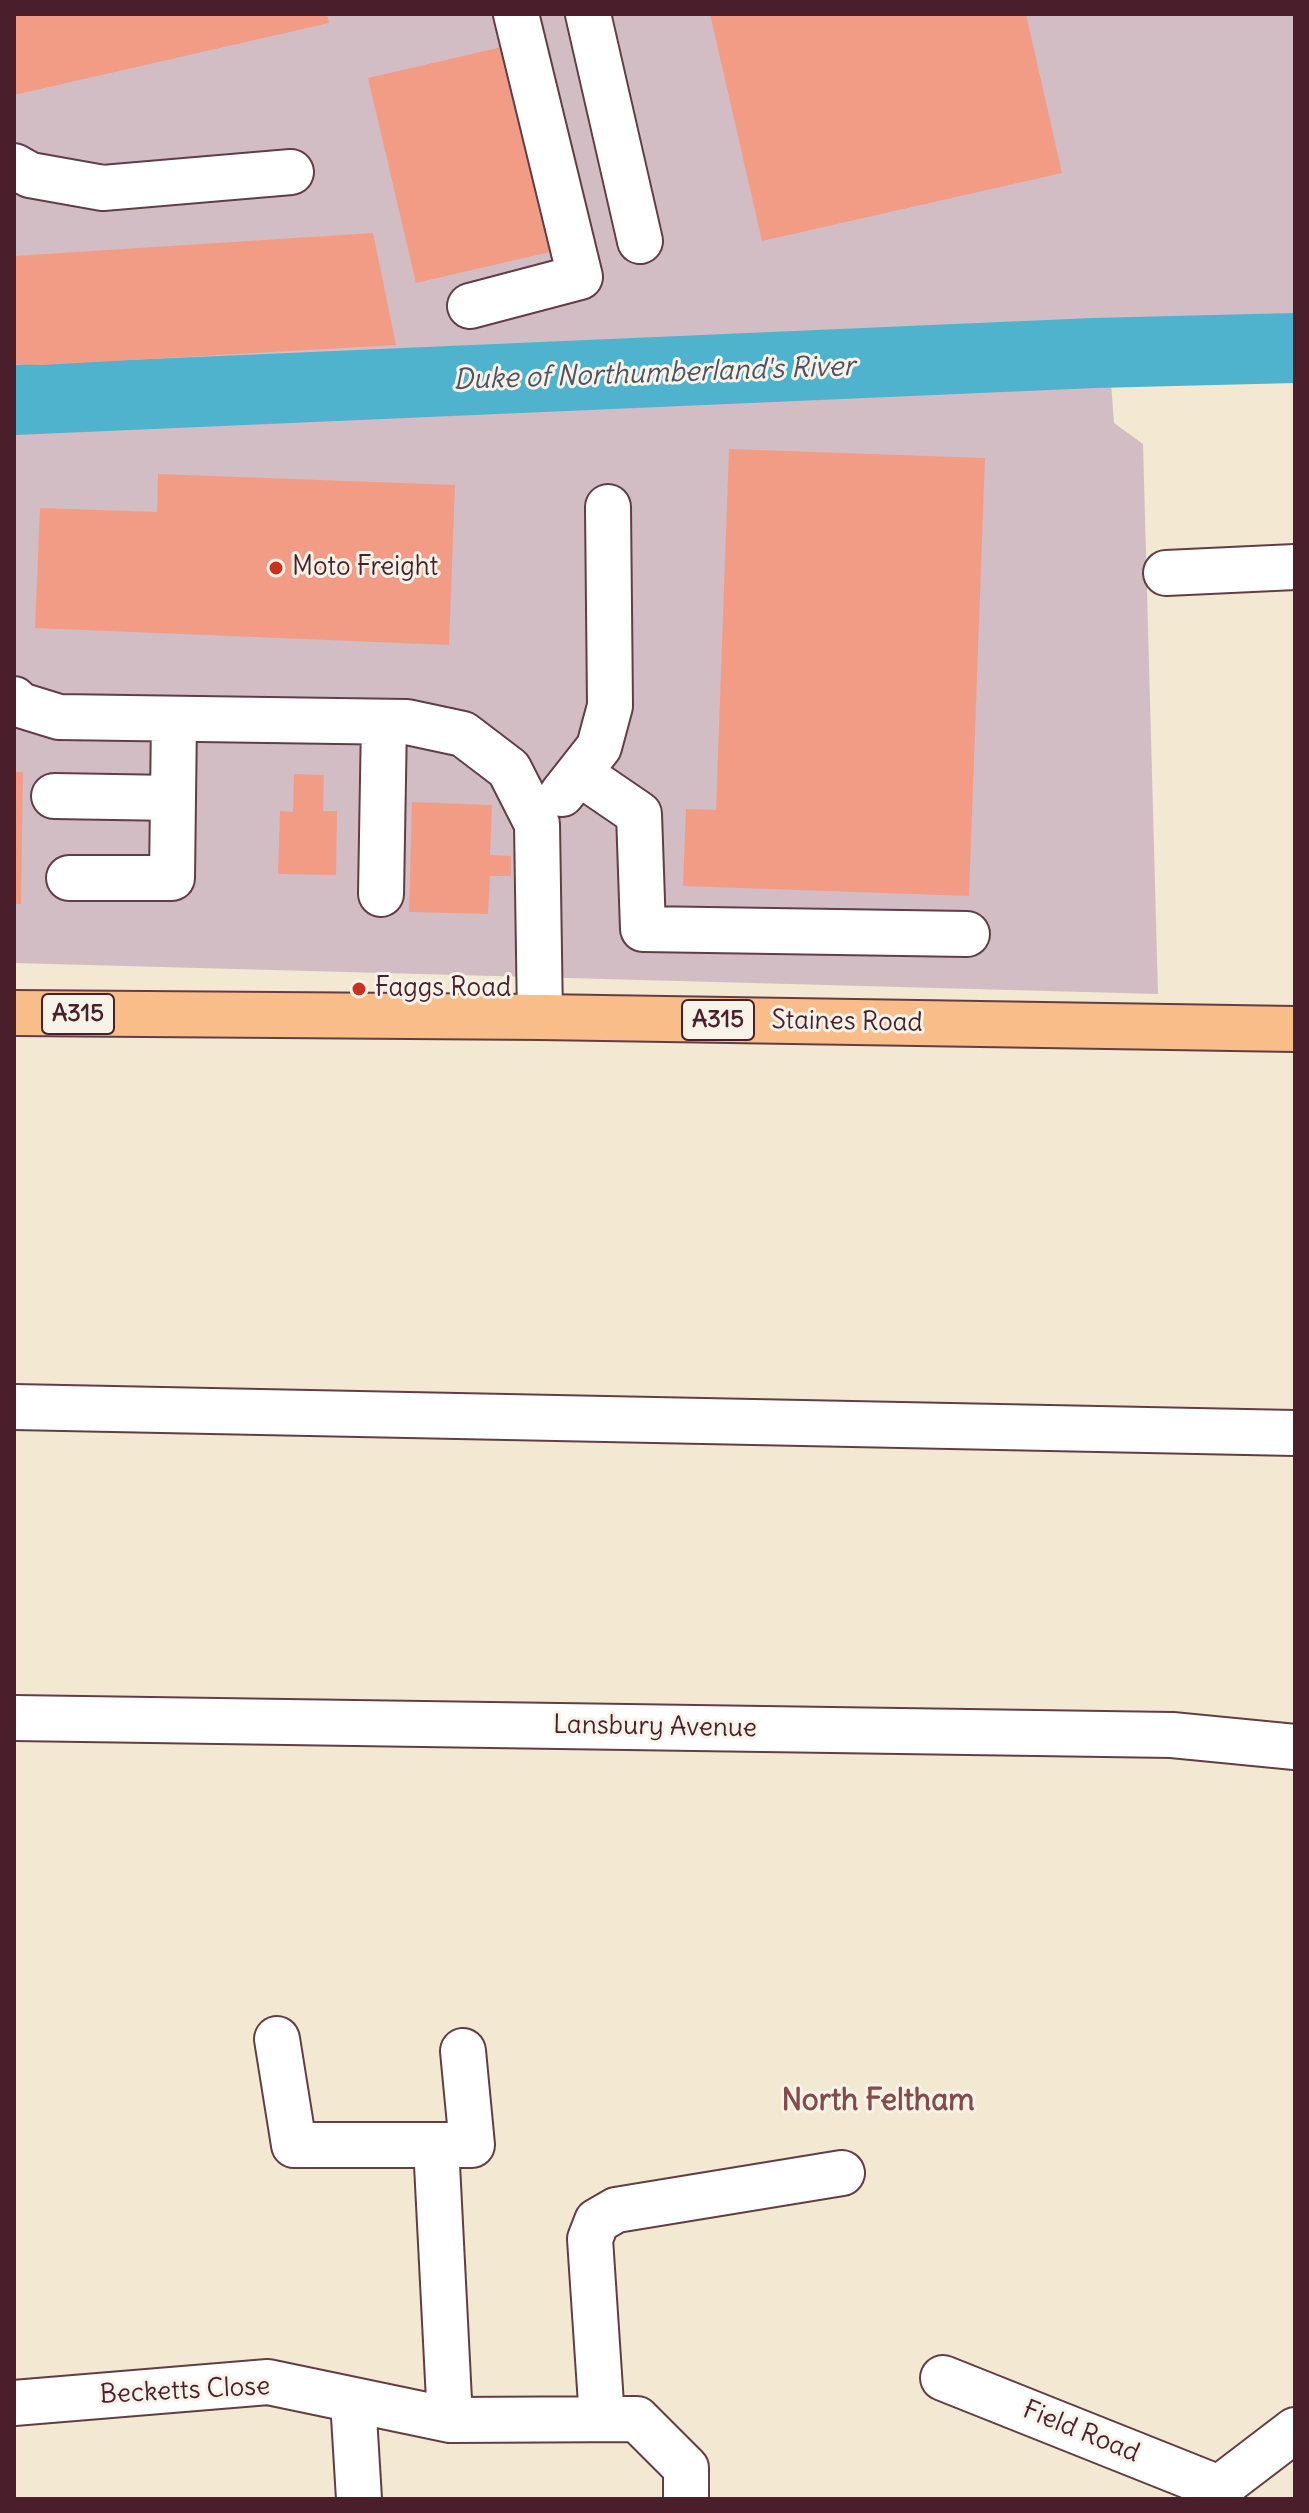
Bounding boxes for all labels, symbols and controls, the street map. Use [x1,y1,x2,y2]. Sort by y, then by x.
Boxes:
water label: Duke of Northumberland's River [453,350,855,398]
place label: Moto Freight [292,552,438,584]
marker: Moto Freight [267,559,285,577]
place label: Faggs Road [375,973,511,1005]
marker: Faggs Road [350,980,368,998]
road number: A315 [42,994,114,1034]
road number: A315 [682,1000,754,1040]
street label: Staines Road [771,1005,923,1039]
street label: Lansbury Avenue [553,1710,757,1744]
district label: North Feltham [781,2083,975,2119]
street label: Becketts Close [99,2371,271,2411]
street label: Field Road [1018,2395,1144,2469]

